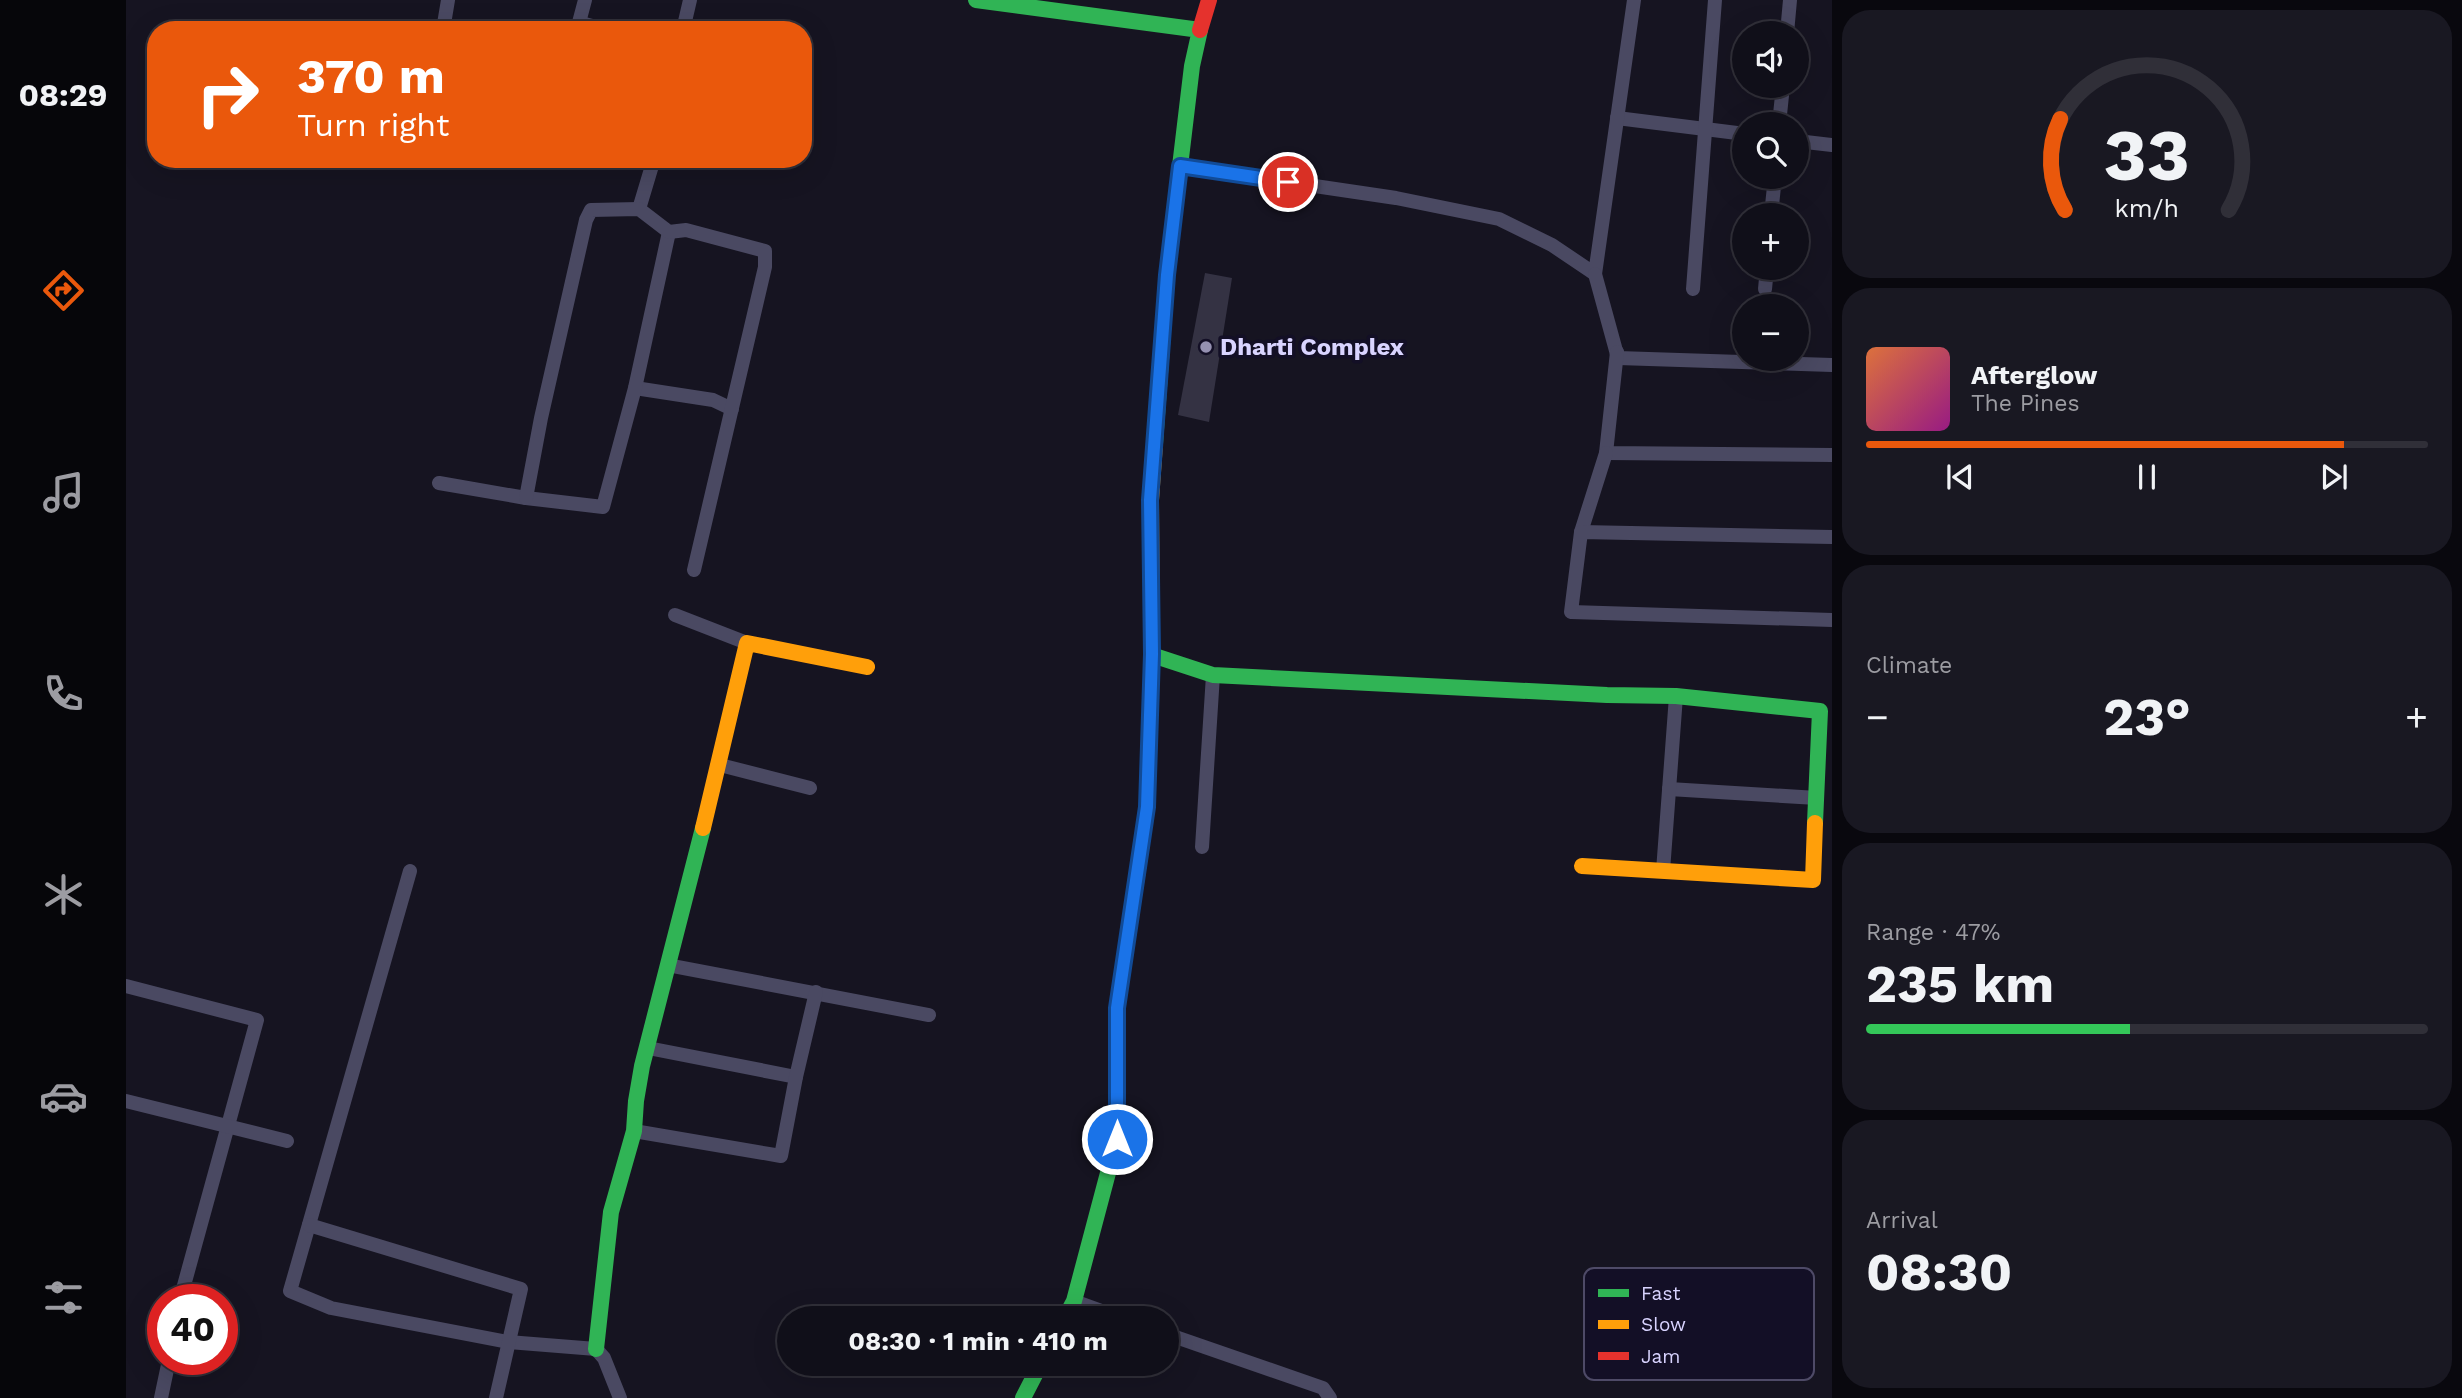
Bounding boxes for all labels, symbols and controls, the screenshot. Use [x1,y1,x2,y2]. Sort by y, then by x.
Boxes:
map controls [1732,21,1809,371]
button: sound [1732,21,1809,98]
text: 370 m [297,47,445,105]
icon: right [182,49,273,140]
text: 08:29 [18,76,108,114]
text: Turn right [297,106,449,144]
button: search [1732,112,1809,189]
text: 33 [2104,112,2190,198]
pin [1258,152,1318,212]
icon: arrive [1269,163,1307,201]
text: km/h [2115,194,2179,223]
button: + [1732,203,1809,280]
icon: directions [39,266,88,315]
button: − [1732,294,1809,371]
place label: Dharti Complex [1220,333,1404,361]
marker: Dharti Complex [1198,339,1214,355]
text: Afterglow [1971,360,2097,390]
text: The Pines [1971,390,2080,417]
icon: previous [1941,458,1979,496]
icon: pause [2128,458,2166,496]
icon: next [2315,458,2353,496]
icon: music [39,468,88,517]
text: Climate [1866,652,1952,679]
icon: phone [39,669,88,718]
text: 23° [2103,687,2191,748]
text: − [1866,695,1889,739]
text: + [2405,695,2428,739]
icon: climate [39,870,88,919]
text: Range · 47% [1866,919,2000,946]
text: 235 km [1866,954,2054,1015]
icon: car [39,1072,88,1121]
position arrow [1080,1102,1154,1176]
text: Arrival [1866,1207,1938,1234]
text: 08:30 [1866,1242,2012,1303]
legend [1584,1268,1814,1380]
icon: filters [39,1273,88,1322]
text: Fast [1641,1282,1680,1305]
speed limit sign: 40 [147,1284,238,1375]
text: Slow [1641,1313,1686,1336]
text: 08:30 · 1 min · 410 m [848,1326,1108,1356]
text: Jam [1641,1345,1680,1368]

